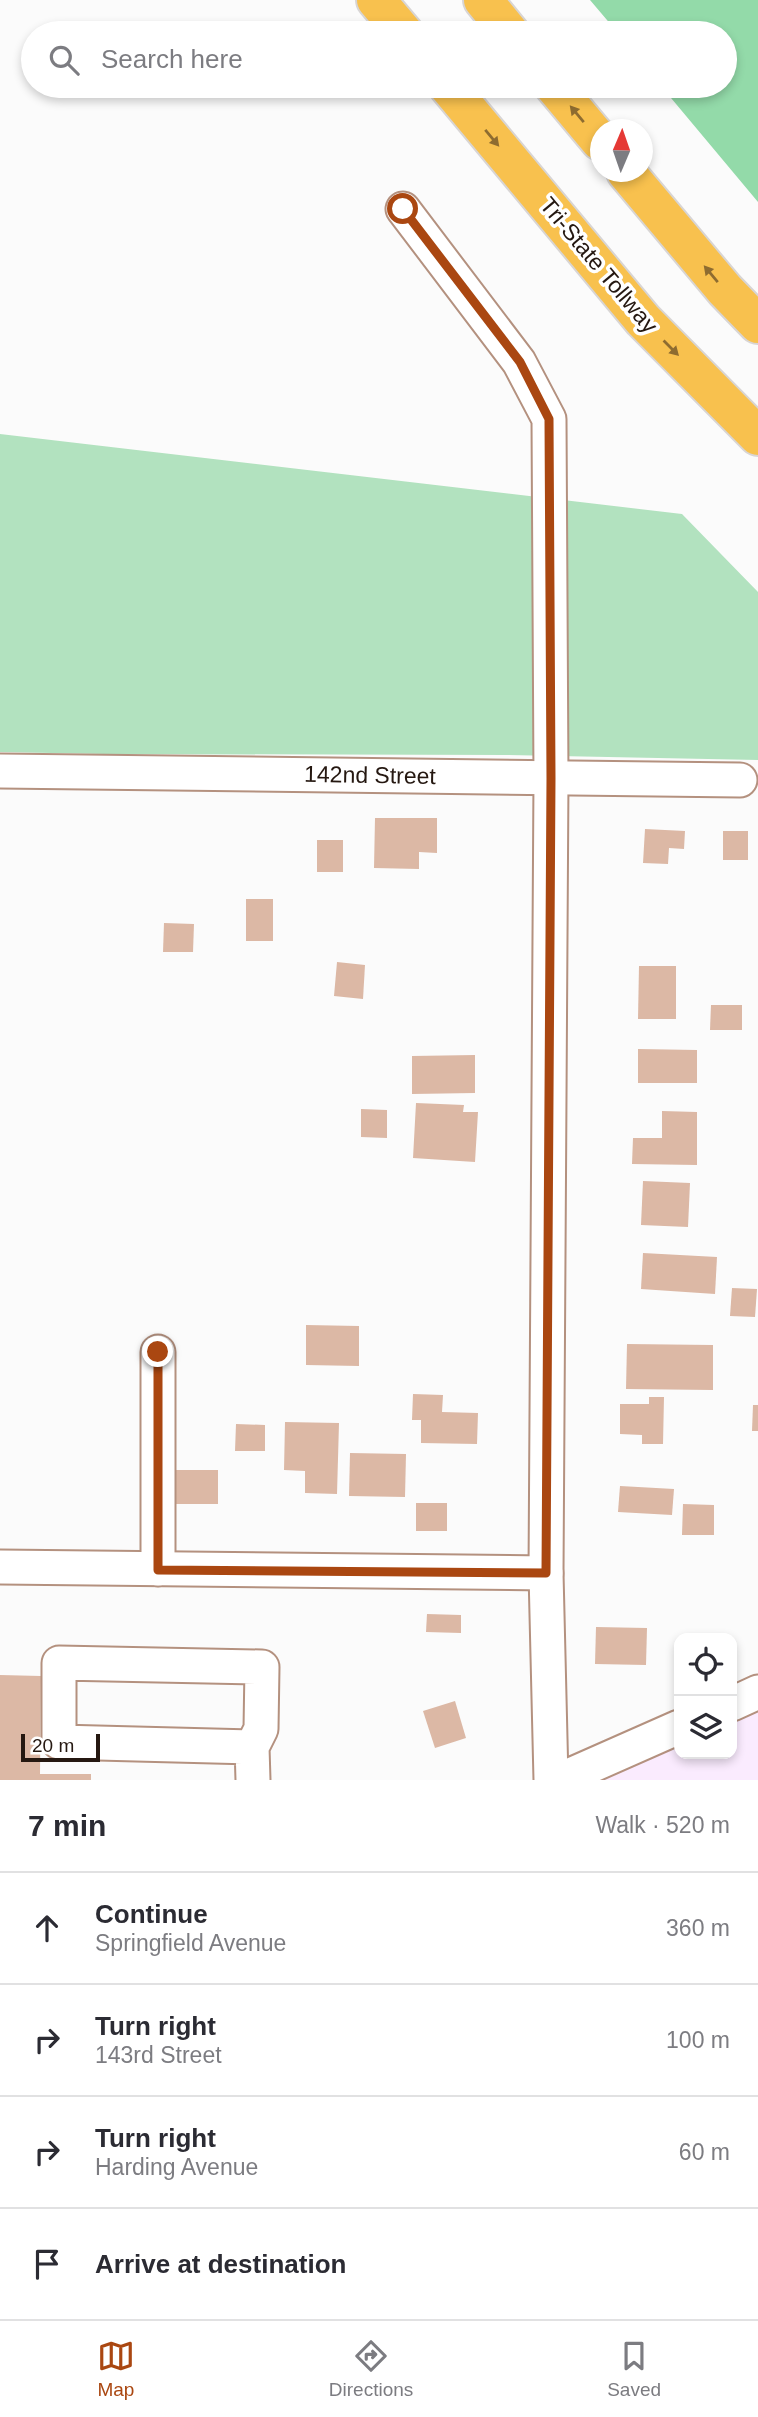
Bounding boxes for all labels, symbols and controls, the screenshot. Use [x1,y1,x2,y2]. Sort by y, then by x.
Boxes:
search box [21,21,737,98]
icon: search [45,41,83,79]
text: Search here [101,44,243,74]
one-way arrow [570,105,585,122]
north arrow [590,119,653,182]
one-way arrow [484,129,499,147]
street label: Tri-State Tollway [535,192,664,338]
route start [387,193,418,224]
one-way arrow [704,266,719,284]
one-way arrow [663,340,680,357]
street label: 142nd Street [304,761,437,789]
route end [142,1336,173,1367]
map controls [674,1633,737,1759]
button: locate [674,1633,737,1696]
button: layers [674,1696,737,1759]
scale bar [21,1731,100,1763]
text: 20 m [32,1735,74,1756]
text: 7 min [28,1809,106,1842]
text: Walk · 520 m [595,1812,730,1838]
text: Continue [95,1899,208,1929]
icon: ahead [28,1909,66,1947]
text: 360 m [666,1915,730,1941]
text: Springfield Avenue [95,1930,286,1956]
text: Turn right [95,2011,216,2041]
icon: right [28,2021,66,2059]
text: 100 m [666,2027,730,2053]
text: 143rd Street [95,2042,222,2068]
text: Turn right [95,2123,216,2153]
icon: right [28,2133,66,2171]
text: 60 m [679,2139,730,2165]
text: Harding Avenue [95,2154,258,2180]
icon: arrive [28,2245,66,2283]
text: Arrive at destination [95,2249,346,2279]
tab: Map [97,2337,135,2401]
tab: Directions [329,2337,413,2401]
tab: Saved [607,2337,661,2401]

